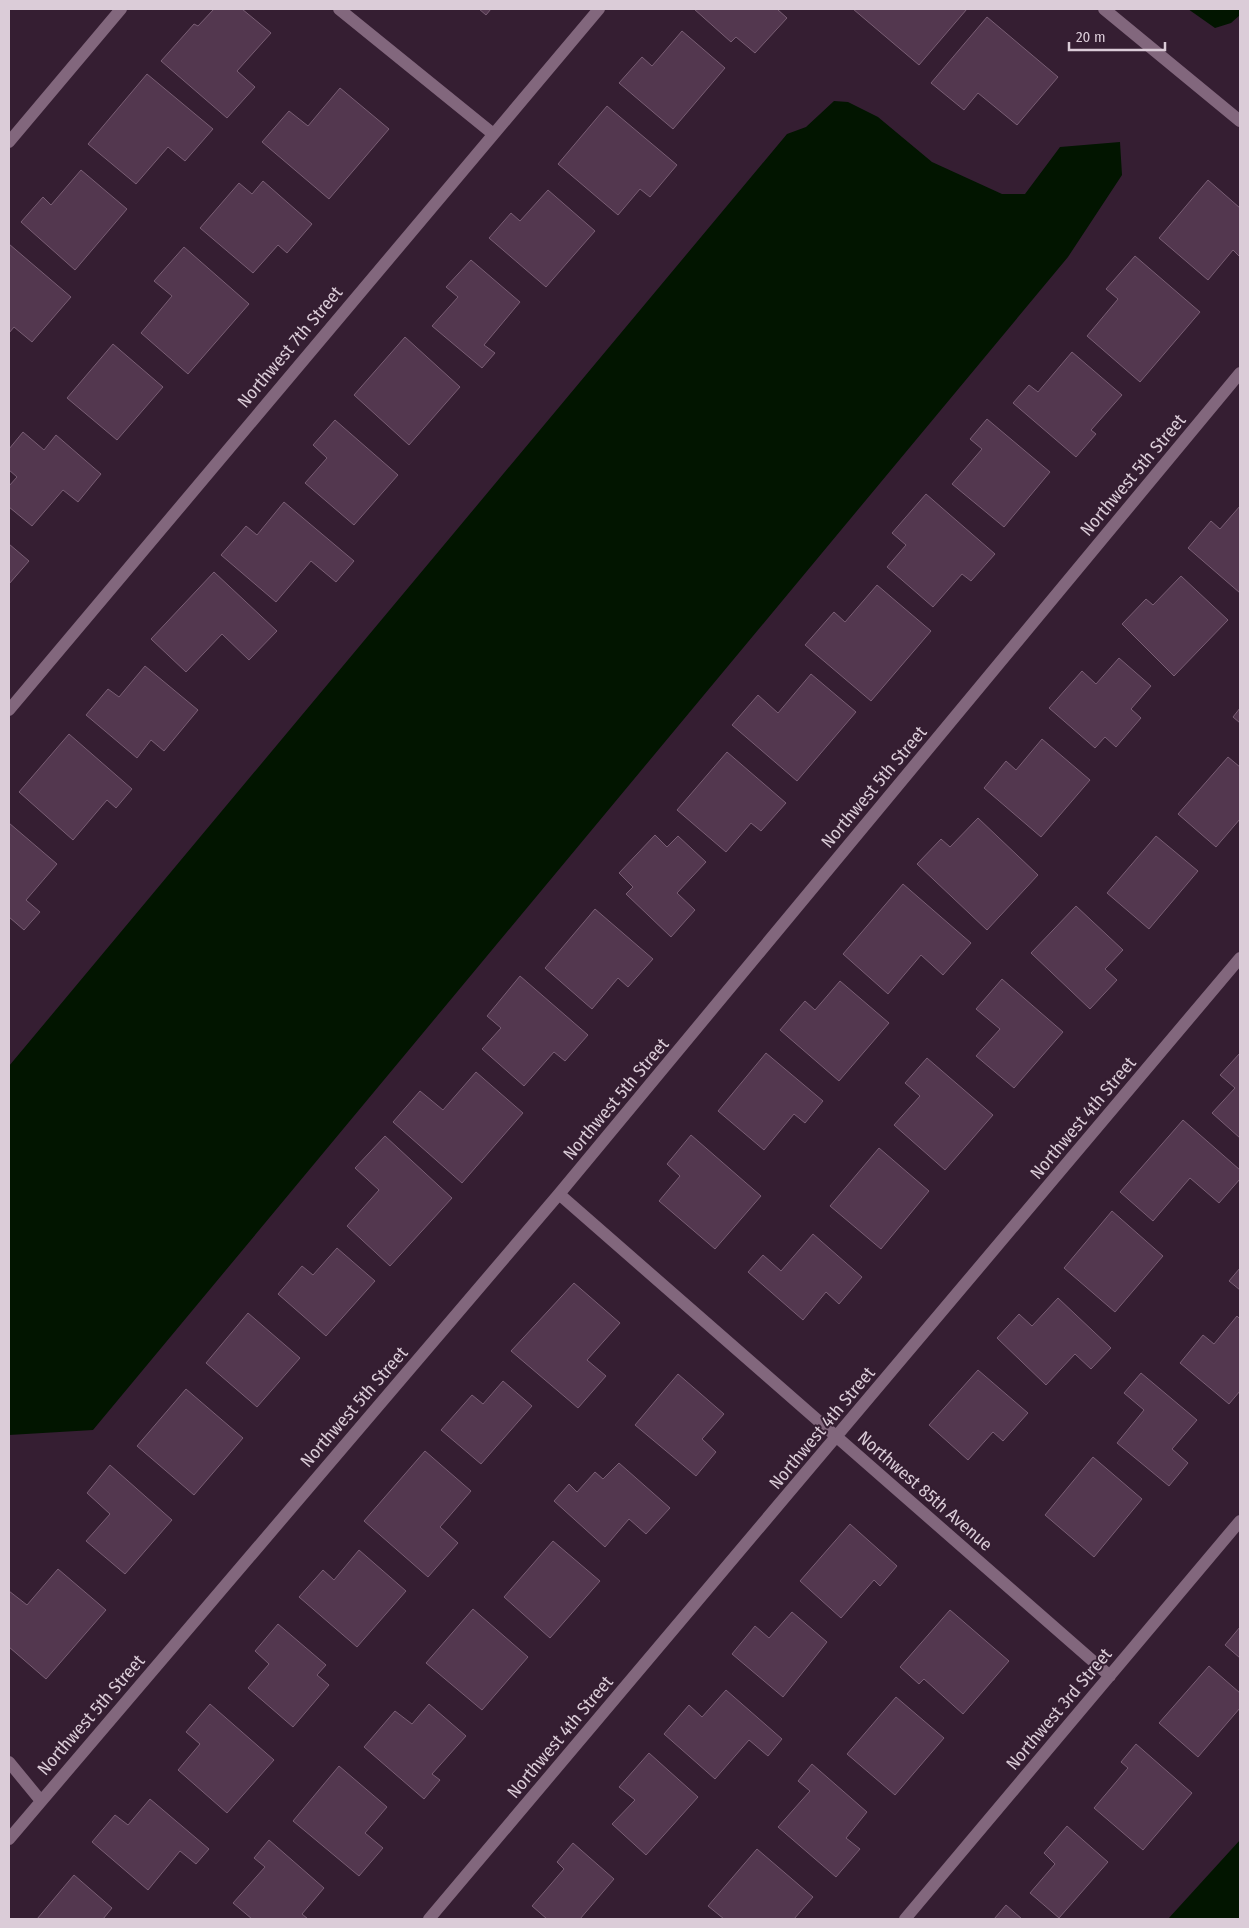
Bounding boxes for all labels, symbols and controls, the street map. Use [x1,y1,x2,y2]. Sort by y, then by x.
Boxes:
scale bar [1069,20,1165,52]
text: 20 m [1076,28,1106,46]
street label: Northwest 7th Street [233,282,347,412]
street label: Northwest 5th Street [1076,409,1191,540]
street label: Northwest 5th Street [817,721,932,852]
street label: Northwest 5th Street [559,1033,674,1164]
street label: Northwest 4th Street [1025,1052,1141,1184]
street label: Northwest 5th Street [296,1342,412,1472]
street label: Northwest 4th Street [764,1362,880,1494]
street label: Northwest 85th Avenue [853,1426,997,1556]
street label: Northwest 3rd Street [1002,1643,1117,1775]
street label: Northwest 5th Street [33,1650,149,1780]
street label: Northwest 4th Street [502,1671,618,1803]

